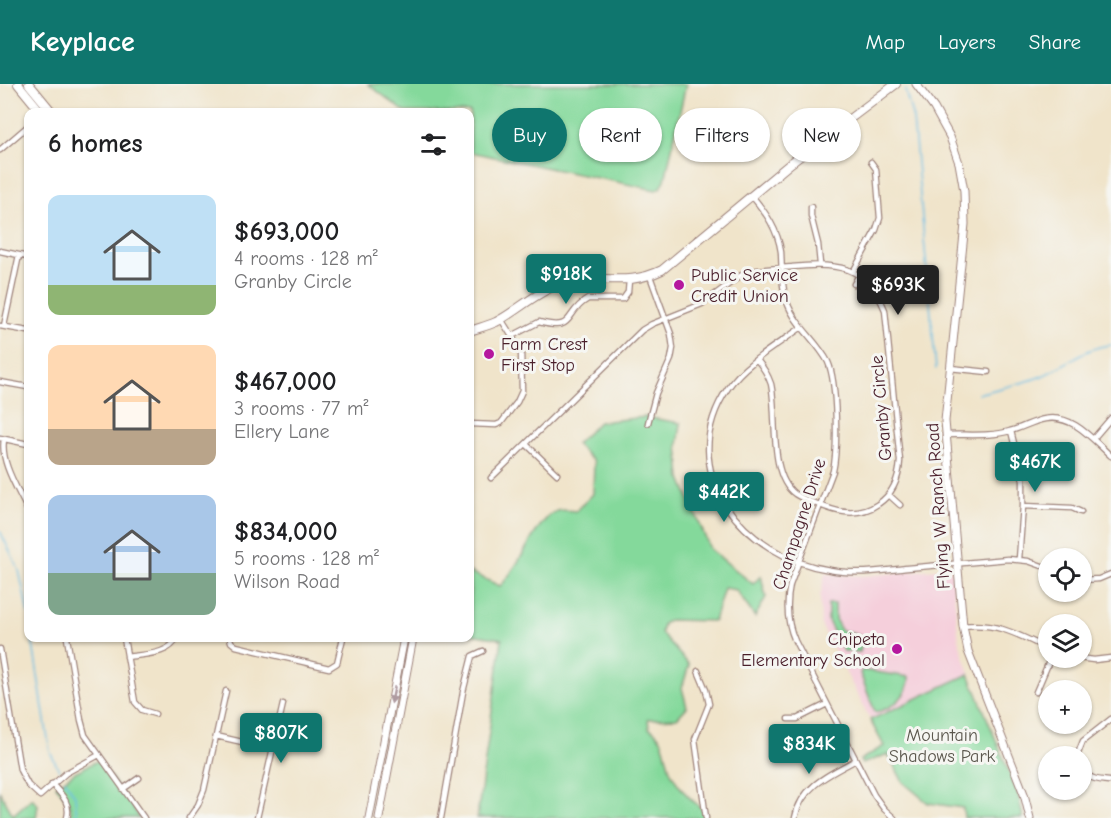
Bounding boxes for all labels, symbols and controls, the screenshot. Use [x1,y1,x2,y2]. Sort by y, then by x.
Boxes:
text: Keyplace [30,26,135,58]
text: Map [866,30,905,54]
text: Layers [938,30,996,54]
text: Share [1029,30,1081,54]
chip: Buy [492,108,567,162]
chip: Rent [579,108,662,162]
chip: Filters [674,108,770,162]
chip: New [782,108,861,162]
icon: filters [417,128,450,161]
text: 6 homes [48,129,143,159]
text: $693,000 [234,217,339,247]
icon: home [96,219,168,291]
text: 4 rooms · 128 m² [234,247,378,270]
pin: $918K [524,254,608,305]
text: $918K [540,262,592,285]
place label: Public Service Credit Union [691,265,798,307]
pin: $693K [856,265,940,316]
text: Granby Circle [234,270,352,293]
text: $693K [871,273,925,296]
marker: Public Service Credit Union [672,278,686,292]
place label: Farm Crest First Stop [501,334,588,376]
marker: Farm Crest First Stop [482,347,496,361]
street label: Granby Circle [866,354,897,462]
text: $467,000 [234,367,337,397]
icon: home [96,369,168,441]
text: 3 rooms · 77 m² [234,397,368,420]
text: Ellery Lane [234,420,329,443]
street label: Flying W Ranch Road [922,422,955,590]
pin: $467K [993,442,1077,493]
text: $467K [1009,450,1061,473]
street label: Champagne Drive [768,456,831,593]
pin: $442K [682,472,766,523]
text: $442K [698,480,750,503]
text: $834,000 [234,517,338,547]
icon: home [96,519,168,591]
text: 5 rooms · 128 m² [234,547,379,570]
map controls [1038,548,1092,800]
button: locate [1038,548,1092,602]
text: Wilson Road [234,570,340,593]
button: layers [1038,614,1092,668]
place label: Chipeta Elementary School [741,629,885,671]
marker: Chipeta Elementary School [890,642,904,656]
button: + [1038,680,1092,734]
one-way arrow [388,686,397,705]
pin: $807K [239,713,323,764]
text: $807K [254,721,308,744]
pin: $834K [767,724,851,775]
park label: Mountain Shadows Park [889,725,996,767]
text: $834K [783,732,835,755]
button: − [1038,746,1092,800]

